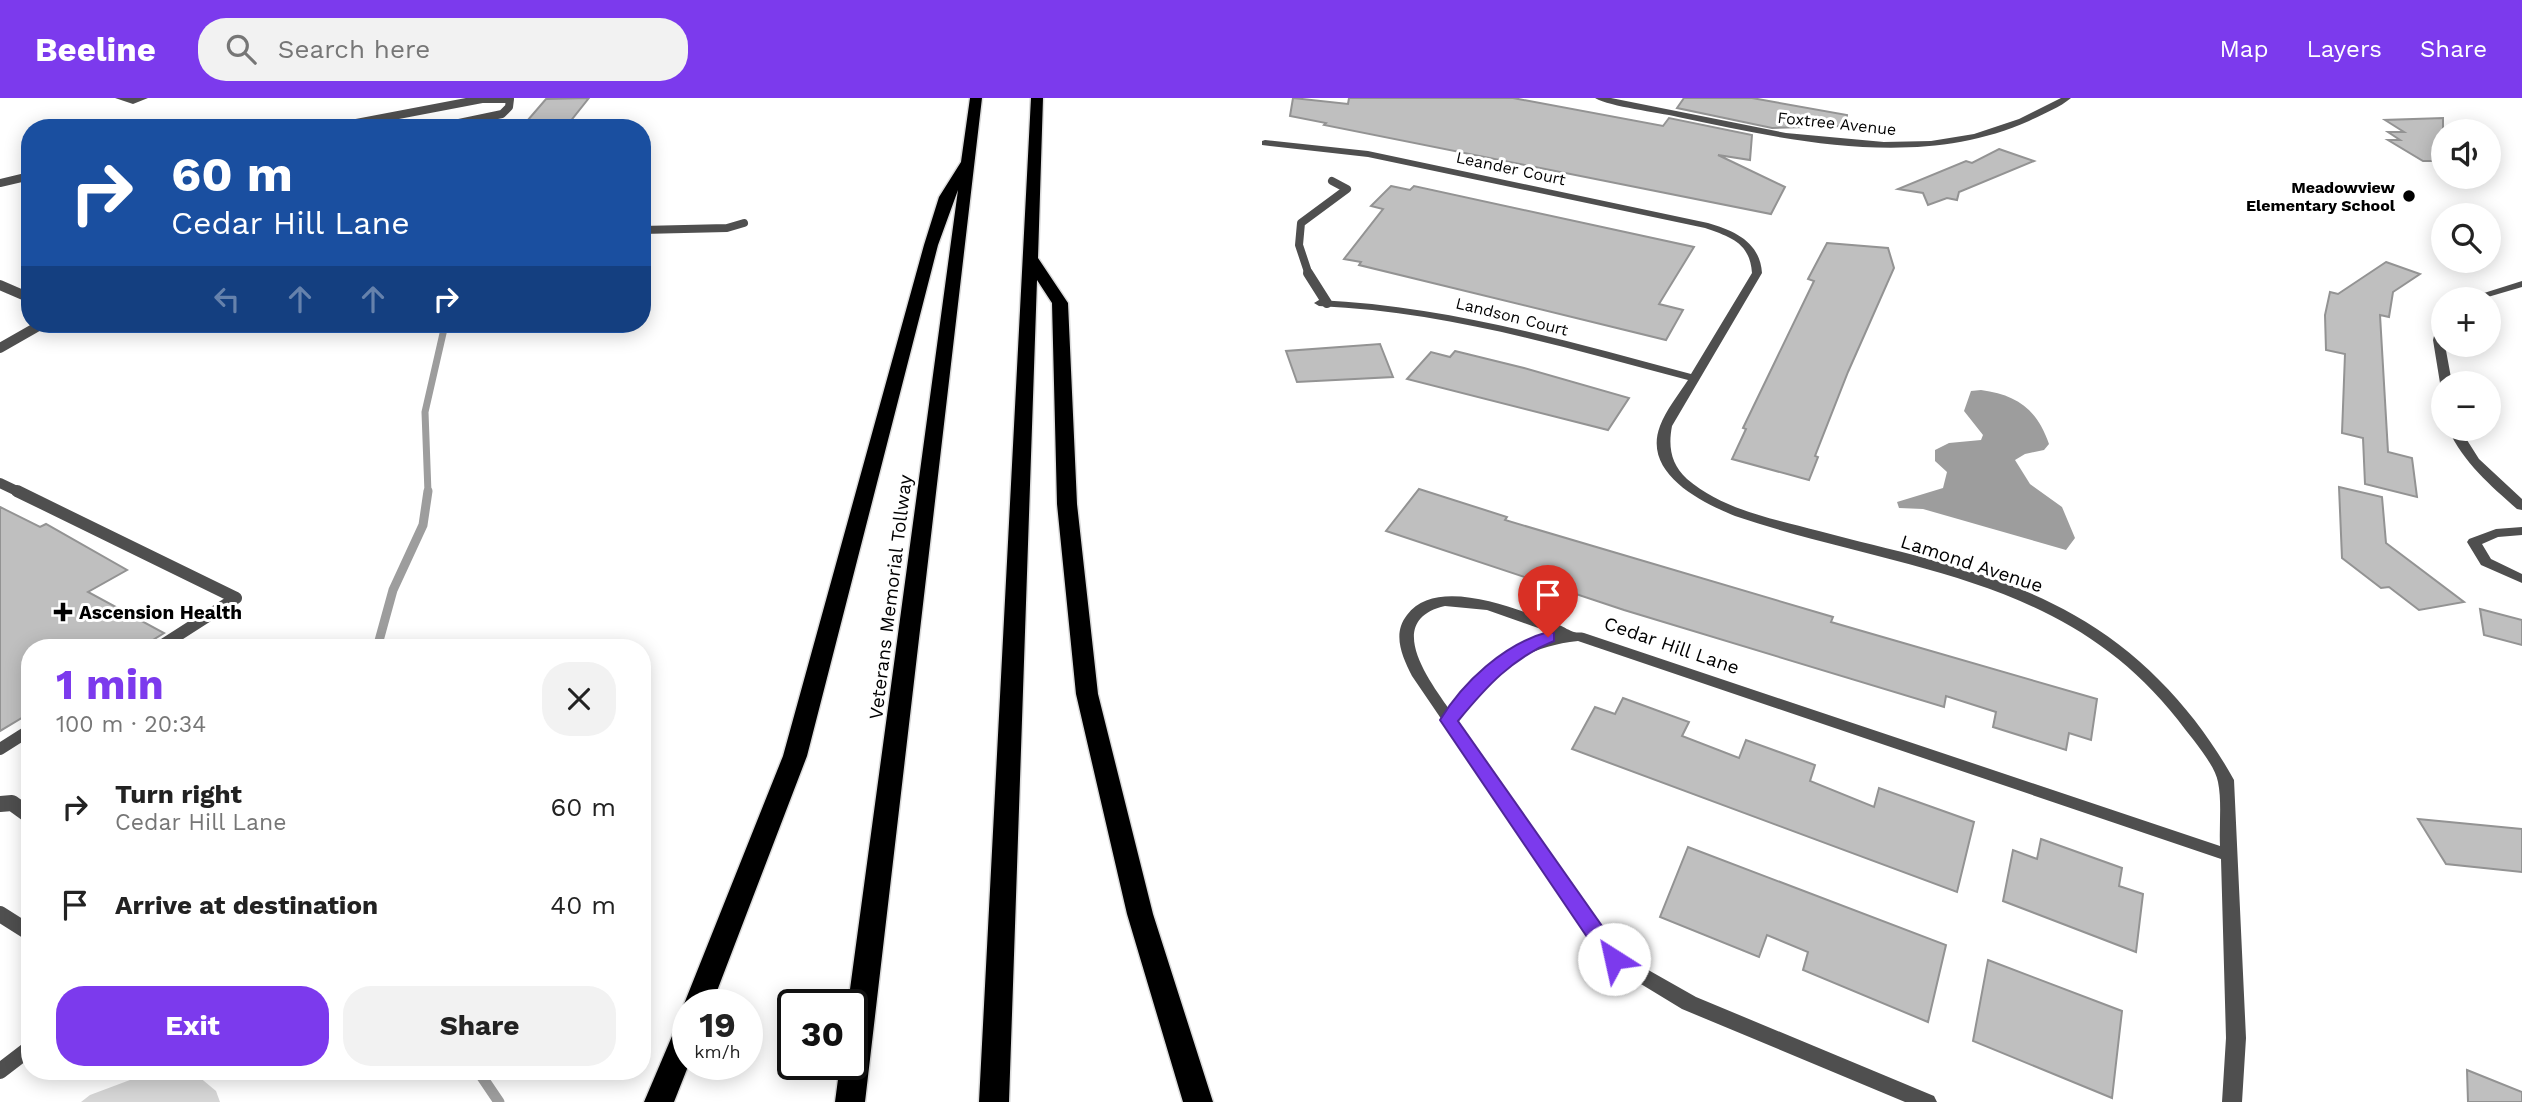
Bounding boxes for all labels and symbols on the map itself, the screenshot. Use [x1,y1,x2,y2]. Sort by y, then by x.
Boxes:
street label: Foxtree Avenue [1777,108,1897,139]
street label: Leander Court [1454,148,1568,189]
place label: Meadowview Elementary School [2246,178,2396,215]
marker: Meadowview Elementary School [2401,188,2417,204]
street label: Landson Court [1454,293,1570,340]
street label: Veterans Memorial Tollway [864,473,917,721]
street label: Lamond Avenue [1898,530,2046,597]
pin [1518,565,1578,637]
place label: Ascension Health [79,601,242,624]
marker: Ascension Health [53,602,73,622]
street label: Cedar Hill Lane [1601,612,1743,679]
position arrow [1577,922,1651,996]
speed limit sign: 30 [777,989,868,1080]

